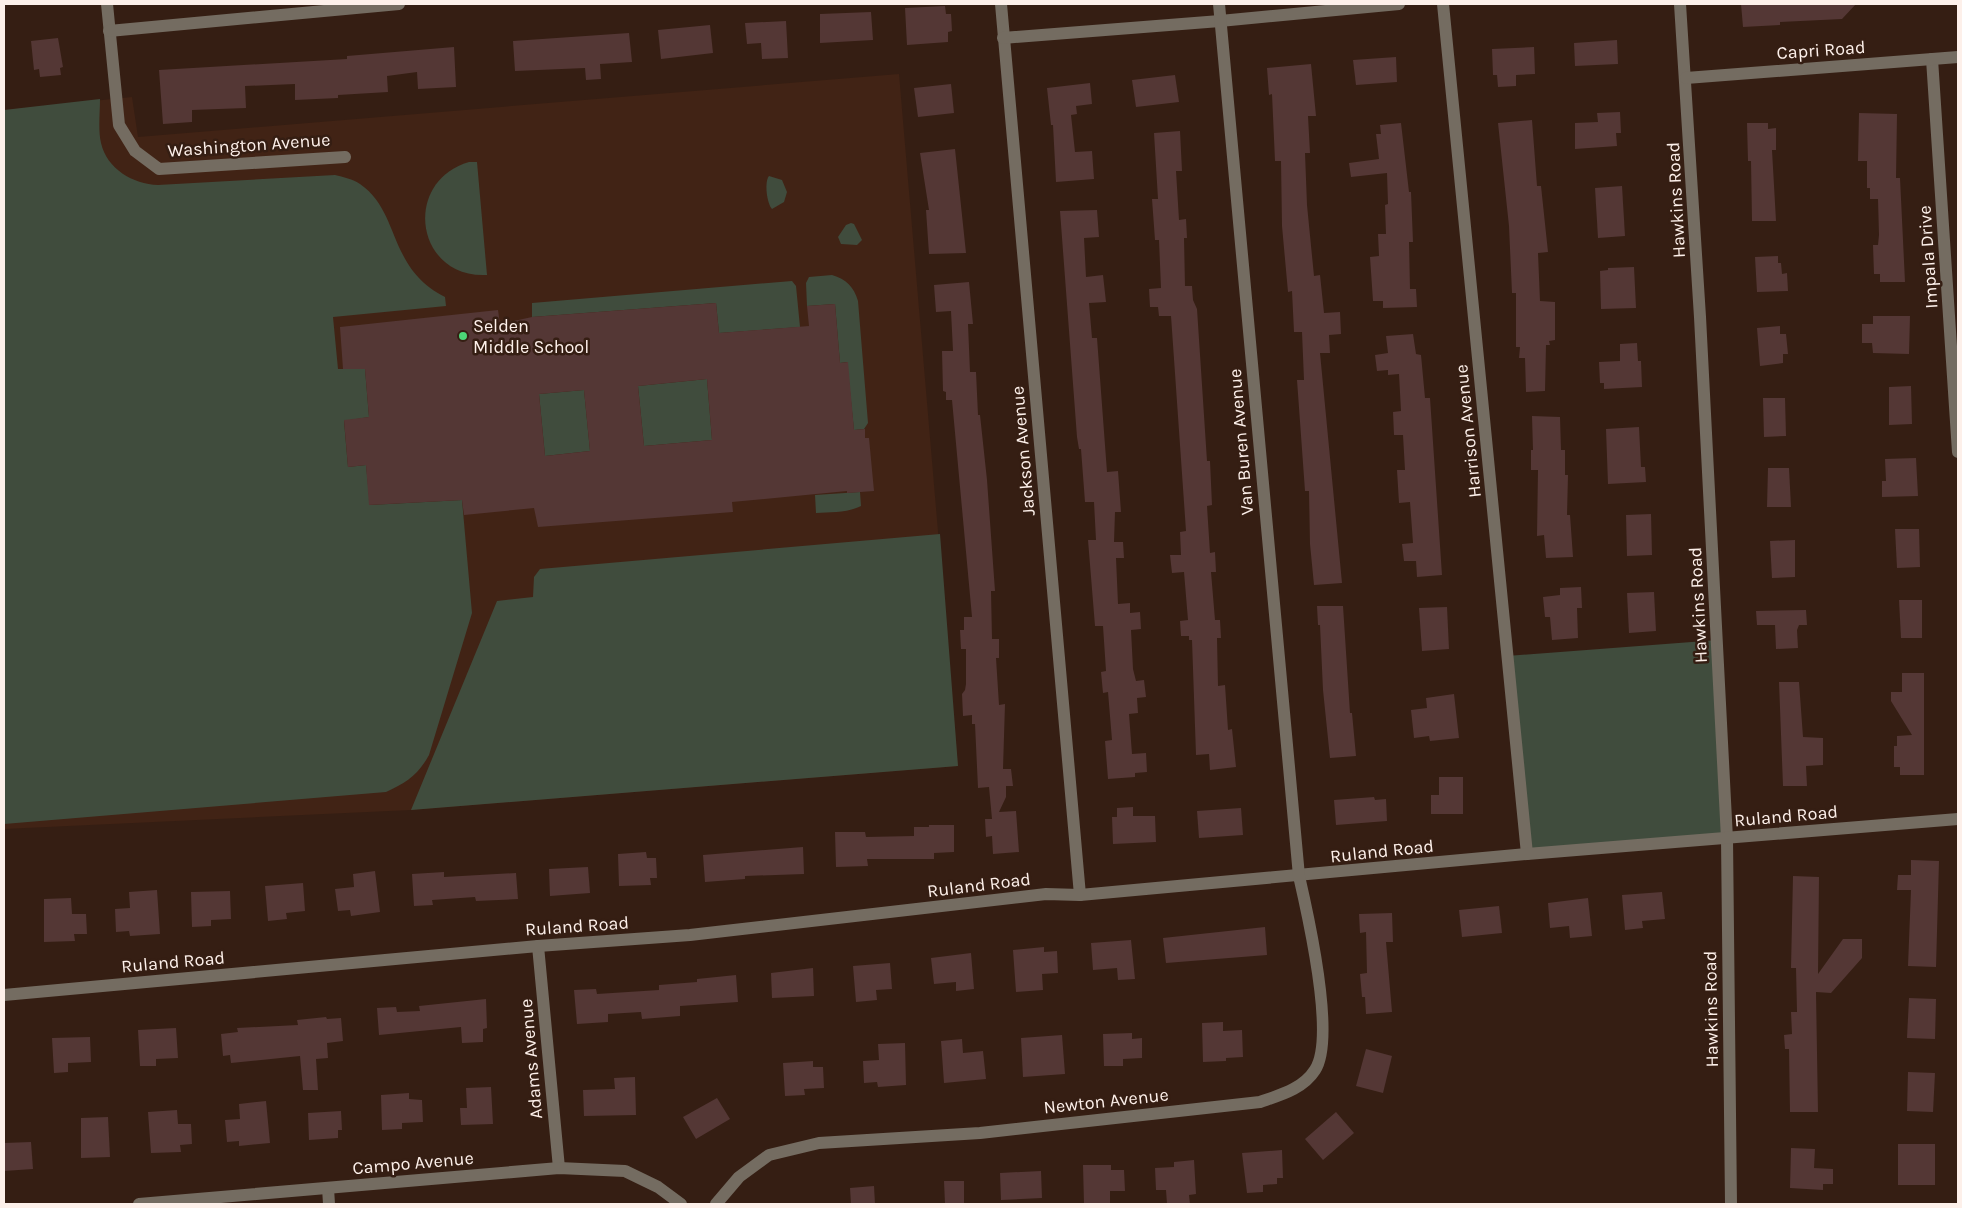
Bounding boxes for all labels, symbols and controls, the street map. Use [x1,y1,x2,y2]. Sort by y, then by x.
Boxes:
street label: Capri Road [1776,36,1866,64]
street label: Washington Avenue [167,128,331,162]
street label: Hawkins Road [1662,141,1690,259]
street label: Impala Drive [1913,205,1943,309]
place label: Selden Middle School [473,315,589,358]
marker: Selden Middle School [457,330,469,342]
street label: Harrison Avenue [1450,363,1486,499]
street label: Van Buren Avenue [1224,368,1258,516]
street label: Jackson Avenue [1006,385,1040,517]
street label: Hawkins Road [1684,546,1712,664]
street label: Ruland Road [1733,801,1839,831]
street label: Ruland Road [1329,835,1435,867]
street label: Ruland Road [926,868,1032,902]
street label: Ruland Road [524,911,630,941]
street label: Ruland Road [120,947,226,977]
street label: Hawkins Road [1699,951,1723,1067]
street label: Adams Avenue [515,998,547,1120]
street label: Newton Avenue [1042,1083,1170,1119]
street label: Campo Avenue [351,1147,475,1179]

